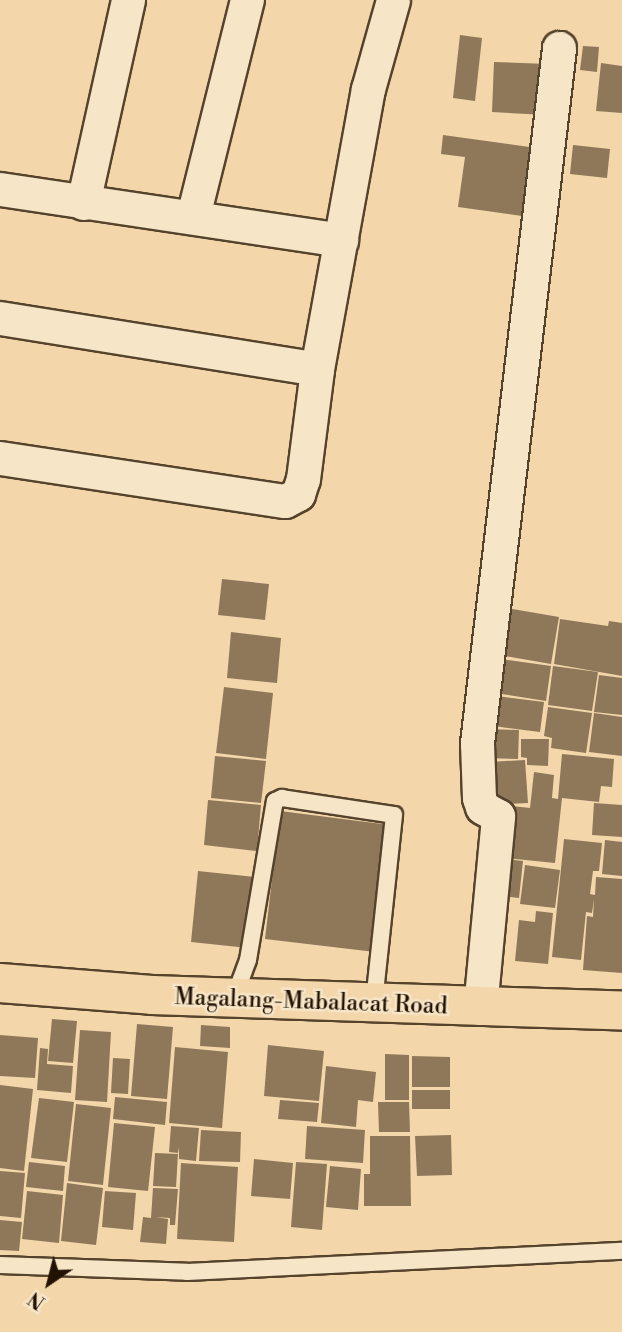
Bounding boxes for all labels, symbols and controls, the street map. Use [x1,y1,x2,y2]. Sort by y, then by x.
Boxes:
street label: Magalang-Mabalacat Road [174,983,448,1021]
north arrow [14,1248,84,1318]
text: N [24,1286,50,1314]

